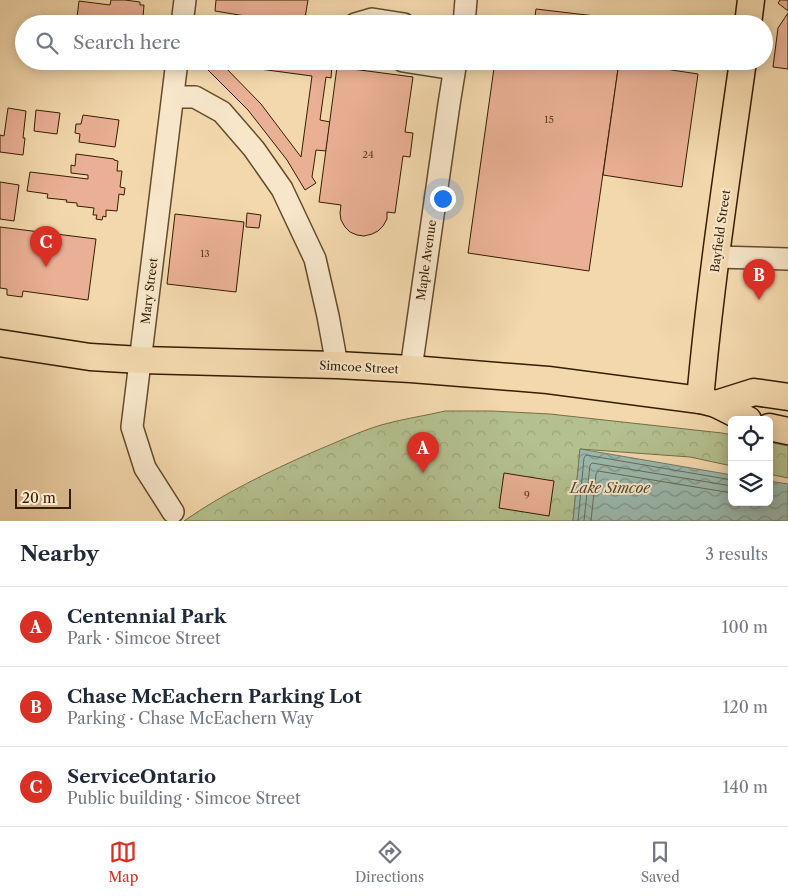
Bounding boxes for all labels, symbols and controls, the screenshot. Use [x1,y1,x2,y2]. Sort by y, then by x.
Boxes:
search box [15,15,773,70]
icon: search [33,29,61,57]
text: Search here [73,31,181,54]
house number: 15 [544,113,554,126]
house number: 24 [362,148,374,161]
your location [430,186,456,212]
street label: Bayfield Street [707,188,733,273]
street label: Maple Avenue [413,218,439,301]
pin: C [30,226,62,267]
house number: 13 [200,247,210,260]
street label: Mary Street [137,256,161,325]
pin: B [743,259,775,300]
street label: Simcoe Street [319,357,400,377]
map controls [728,416,773,506]
button: locate [728,416,773,461]
pin: A [407,432,439,473]
button: layers [728,461,773,506]
water label: Lake Simcoe [569,479,651,497]
scale bar [15,486,71,509]
house number: 9 [524,488,530,501]
text: 20 m [22,489,56,507]
text: Nearby [20,541,99,566]
text: 3 results [705,544,768,564]
text: Centennial Park [67,605,226,628]
text: A [30,617,42,637]
text: 100 m [722,617,768,637]
text: Park · Simcoe Street [67,628,221,648]
text: Chase McEachern Parking Lot [67,685,362,708]
text: B [30,697,42,717]
text: 120 m [723,697,768,717]
text: Parking · Chase McEachern Way [67,708,314,728]
text: ServiceOntario [67,765,216,788]
text: C [30,777,42,797]
text: 140 m [723,777,768,797]
text: Public building · Simcoe Street [67,788,301,808]
tab: Map [108,838,138,886]
tab: Directions [355,838,424,886]
tab: Saved [641,838,680,886]

